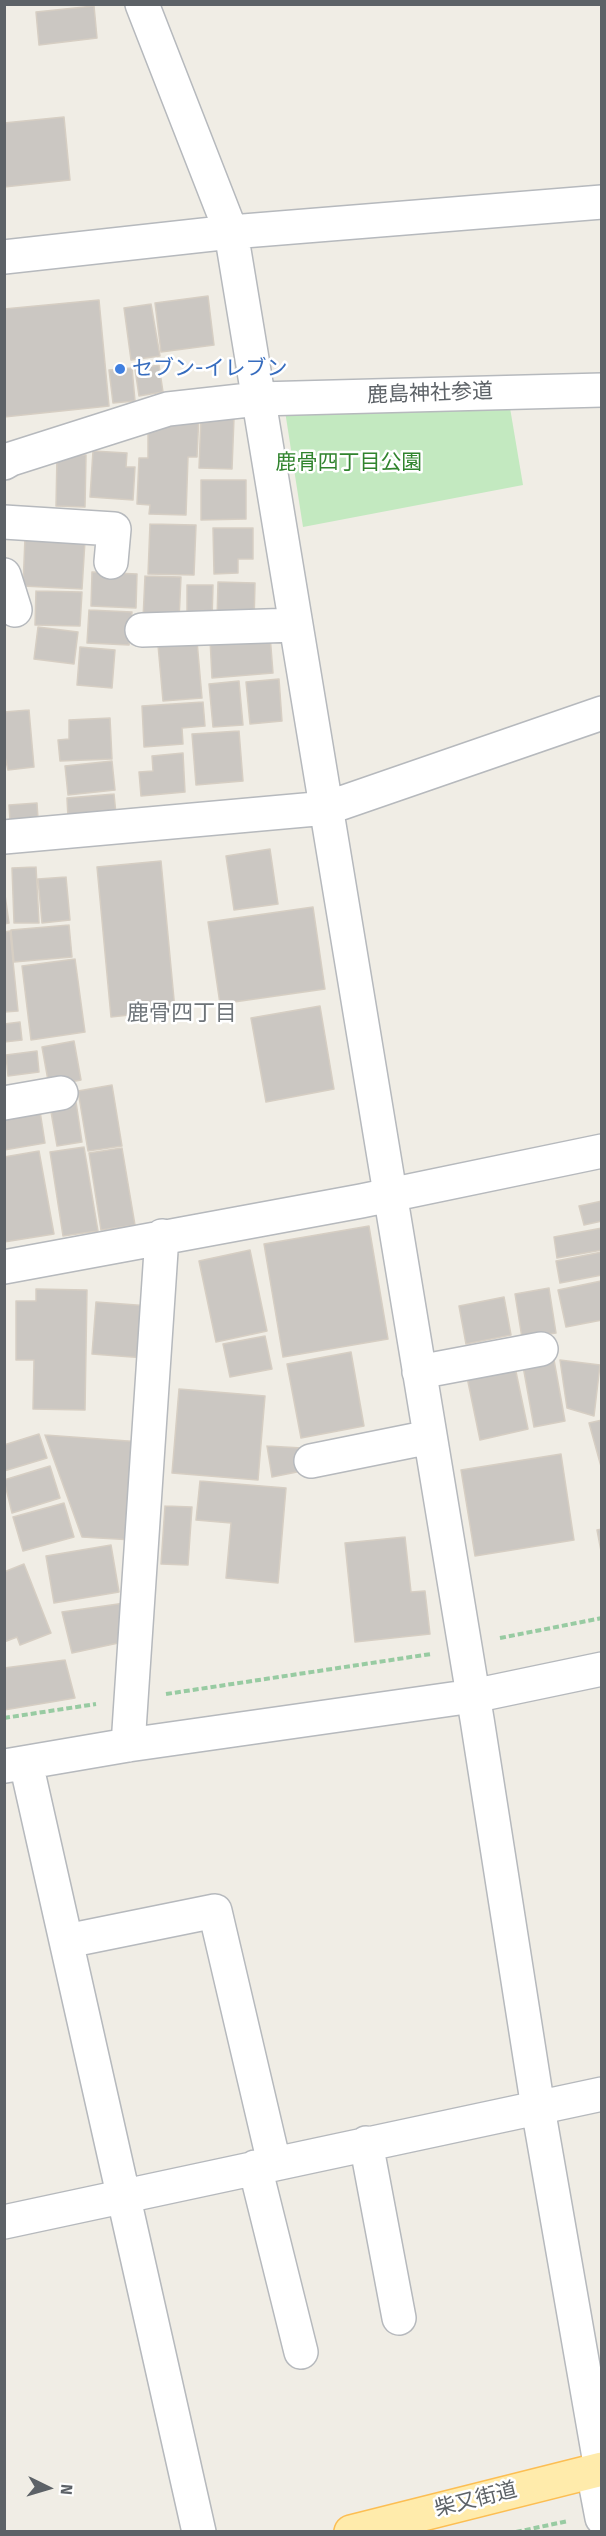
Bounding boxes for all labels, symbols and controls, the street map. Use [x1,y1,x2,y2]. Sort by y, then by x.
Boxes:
place label: セブン-イレブン [132,356,287,382]
marker: セブン-イレブン [113,362,127,376]
street label: 鹿島神社参道 [367,379,493,409]
park label: 鹿骨四丁目公園 [276,450,422,476]
district label: 鹿骨四丁目 [127,1001,237,1027]
north arrow [18,2458,78,2518]
street label: 柴又街道 [432,2478,520,2522]
text: N [57,2483,76,2496]

